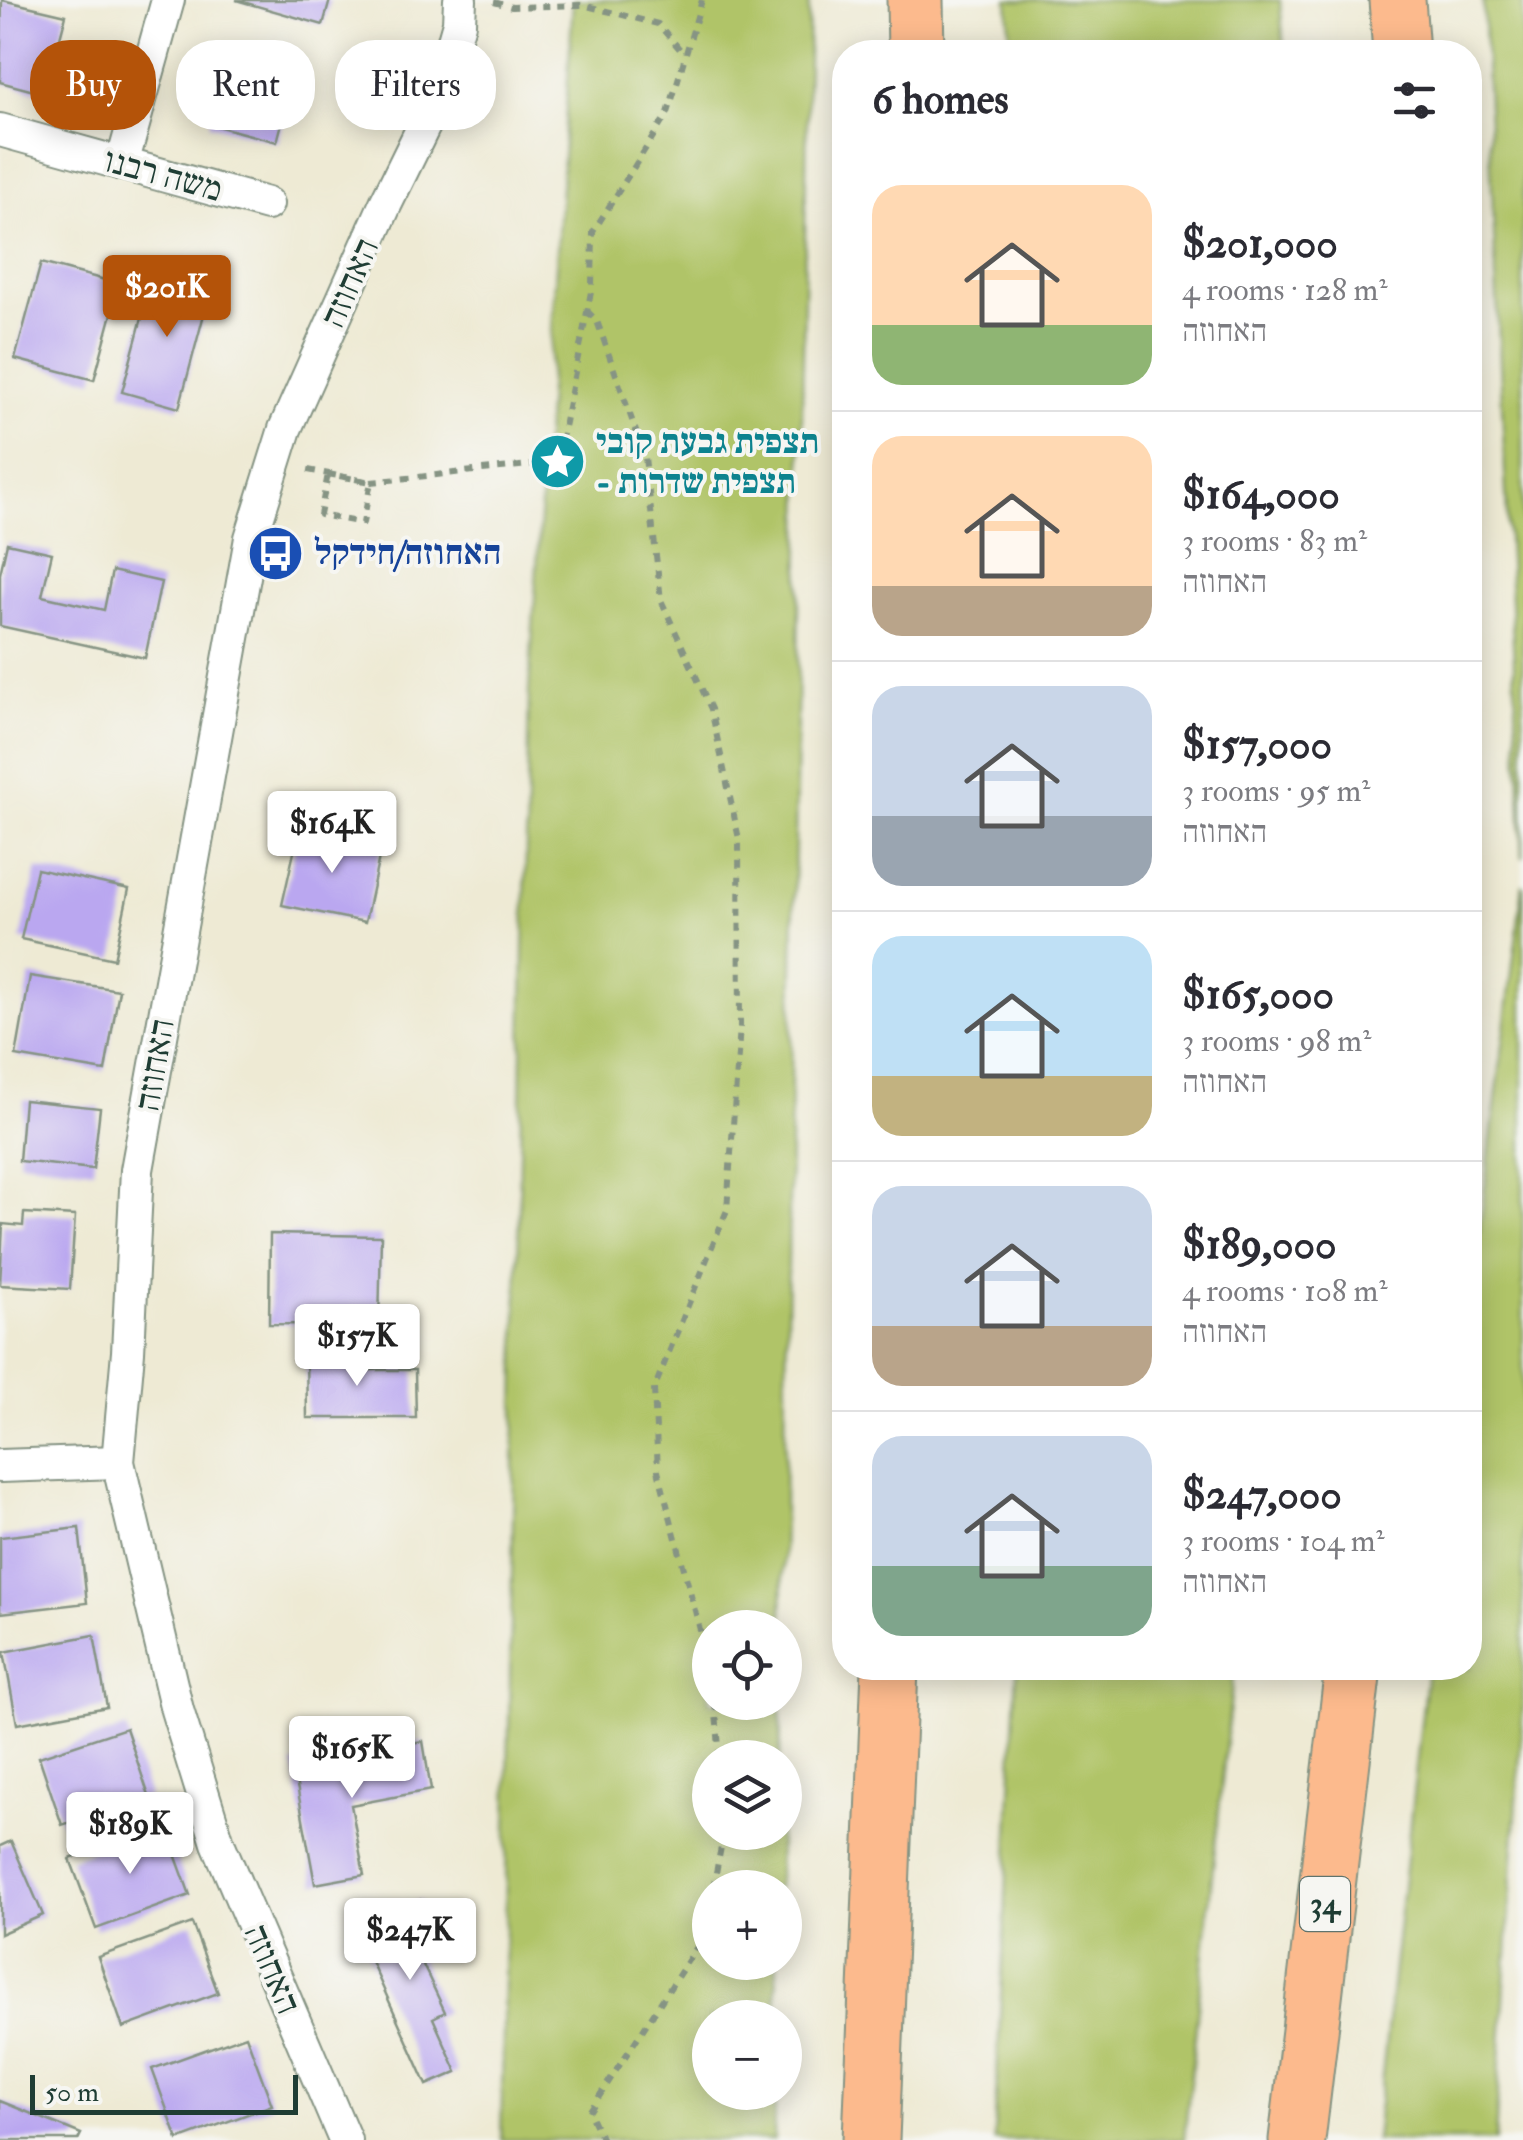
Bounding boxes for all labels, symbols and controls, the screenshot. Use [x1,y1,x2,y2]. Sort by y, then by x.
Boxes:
chip: Buy [30,40,156,130]
chip: Rent [176,40,315,130]
chip: Filters [335,40,496,130]
icon: filters [1387,73,1442,128]
text: 6 homes [872,74,1009,126]
street label: משה רבנו [99,138,227,212]
text: $201,000 [1182,218,1338,270]
icon: home [952,225,1072,345]
street label: האחוזה [311,231,389,335]
pin: $201K [97,255,237,340]
text: $201K [125,267,209,307]
text: 4 rooms · 128 m² [1182,270,1387,310]
text: האחוזה [1182,311,1267,351]
place label: תצפית גבעת קובי - תצפית שדרות [596,420,819,504]
place icon: תצפית גבעת קובי - תצפית שדרות [527,432,587,492]
text: $164,000 [1182,469,1340,521]
icon: home [952,476,1072,596]
text: 3 rooms · 83 m² [1182,521,1367,561]
bus stop icon: האחוזה/חידקל [245,523,305,583]
place label: האחוזה/חידקל [314,531,501,575]
text: האחוזה [1182,562,1267,602]
text: $157,000 [1182,719,1332,771]
icon: home [952,726,1072,846]
text: 3 rooms · 95 m² [1182,771,1370,811]
pin: $164K [262,791,402,876]
text: $164K [289,803,375,843]
text: האחוזה [1182,812,1267,852]
text: $165,000 [1182,969,1334,1021]
icon: home [952,976,1072,1096]
street label: האחוזה [125,1015,185,1115]
text: 3 rooms · 98 m² [1182,1021,1371,1061]
text: האחוזה [1182,1062,1267,1102]
text: $189,000 [1182,1219,1337,1271]
icon: home [952,1226,1072,1346]
text: 4 rooms · 108 m² [1182,1271,1387,1311]
pin: $157K [287,1304,427,1389]
text: האחוזה [1182,1312,1267,1352]
text: $157K [317,1316,397,1356]
text: $247,000 [1182,1469,1342,1521]
icon: home [952,1476,1072,1596]
text: 3 rooms · 104 m² [1182,1521,1385,1561]
text: האחוזה [1182,1562,1267,1602]
map controls [692,1610,802,2110]
button: locate [692,1610,802,1720]
pin: $165K [282,1716,422,1801]
text: $165K [311,1728,393,1768]
button: layers [692,1740,802,1850]
pin: $189K [60,1792,200,1877]
text: $189K [88,1804,172,1844]
button: + [692,1870,802,1980]
road number: 34 [1300,1877,1350,1931]
pin: $247K [340,1898,480,1983]
text: $247K [366,1910,454,1950]
street label: האחוזה [234,1917,310,2021]
button: − [692,2000,802,2110]
scale bar [30,2070,298,2114]
text: 50 m [45,2075,99,2110]

